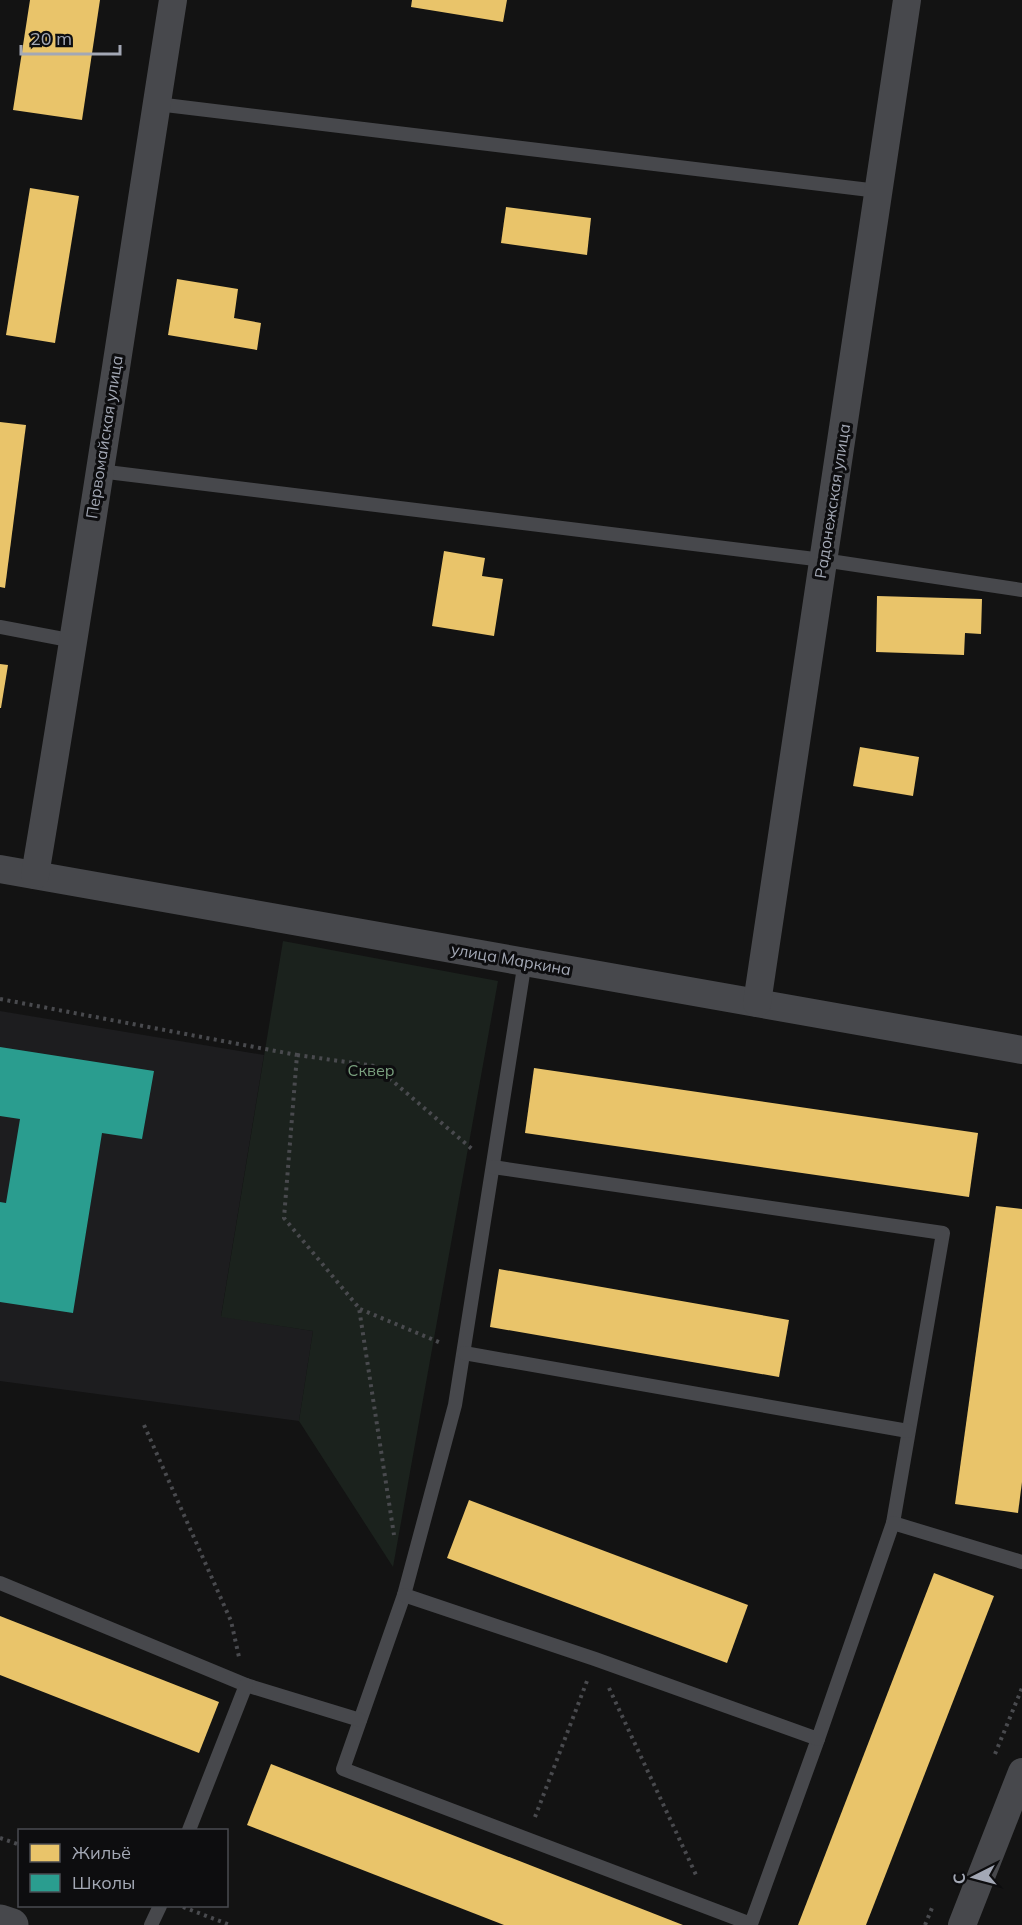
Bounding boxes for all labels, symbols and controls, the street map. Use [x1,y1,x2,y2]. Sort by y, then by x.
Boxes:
scale bar [21,18,120,56]
text: 20 m [30,27,72,50]
street label: Первомайская улица [81,354,127,520]
street label: Радонежская улица [810,422,854,580]
street label: улица Маркина [449,939,573,979]
park label: Сквер [347,1060,395,1080]
legend [18,1829,228,1907]
text: Жильё [72,1841,131,1864]
north arrow [944,1847,1004,1907]
text: Школы [72,1871,135,1894]
text: С [949,1872,970,1885]

